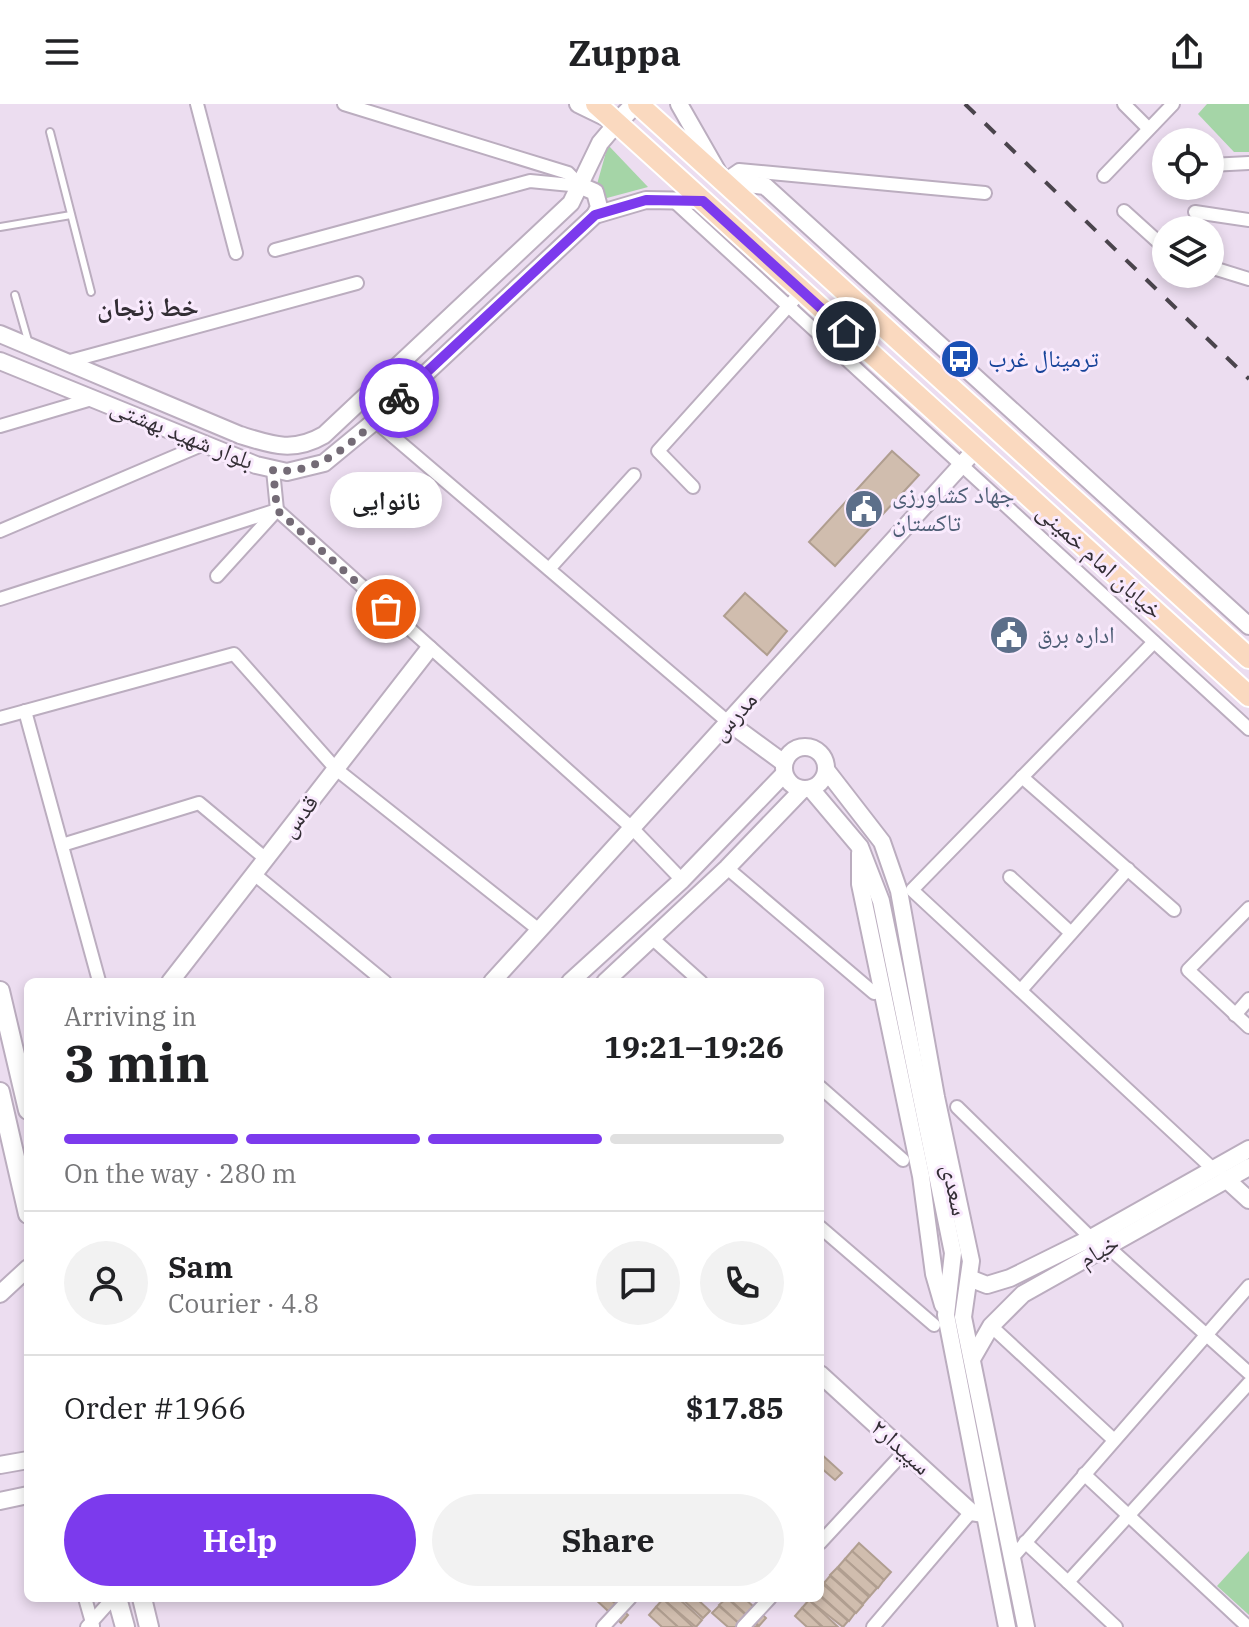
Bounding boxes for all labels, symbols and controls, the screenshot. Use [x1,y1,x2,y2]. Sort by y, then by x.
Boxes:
text: Zuppa [568,29,681,76]
icon: menu [40,30,84,74]
icon: share [1165,30,1209,74]
map controls [1152,128,1224,288]
button: locate [1152,128,1224,200]
button: layers [1152,216,1224,288]
district label: خط زنجان [97,289,199,323]
pin [812,297,880,365]
icon: home [824,309,868,353]
bus stop icon: ترمینال غرب [939,338,981,380]
place label: ترمینال غرب [988,342,1099,374]
courier [359,358,439,438]
icon: bike [377,376,421,420]
street label: بلوار شهید بهشتی [106,390,259,476]
callout: نانوایی [330,473,442,529]
place label: جهاد کشاورزی تاکستان [892,478,1015,538]
text: نانوایی [352,483,420,517]
public building icon: جهاد کشاورزی تاکستان [843,488,885,530]
street label: خیابان امام خمینی [1030,495,1171,626]
pin [352,575,420,643]
icon: bag [364,587,408,631]
public building icon: اداره برق [988,614,1030,656]
place label: اداره برق [1037,618,1115,650]
street label: مدرس [703,684,764,747]
street label: قدس [272,787,325,843]
text: Arriving in [64,999,197,1033]
text: 19:21–19:26 [604,1027,784,1066]
text: 3 min [64,1029,210,1096]
text: On the way · 280 m [64,1156,297,1190]
street label: سعدی [935,1161,977,1219]
street label: خیام [1072,1226,1125,1275]
button: person [64,1241,148,1325]
button: chat [596,1241,680,1325]
button: phone [700,1241,784,1325]
text: Sam [168,1247,233,1286]
text: Courier · 4.8 [168,1286,319,1320]
text: Order #1966 [64,1388,246,1427]
text: $17.85 [686,1388,784,1427]
street label: سپیدار۲ [865,1411,938,1482]
button: Help [64,1494,416,1586]
button: Share [432,1494,784,1586]

